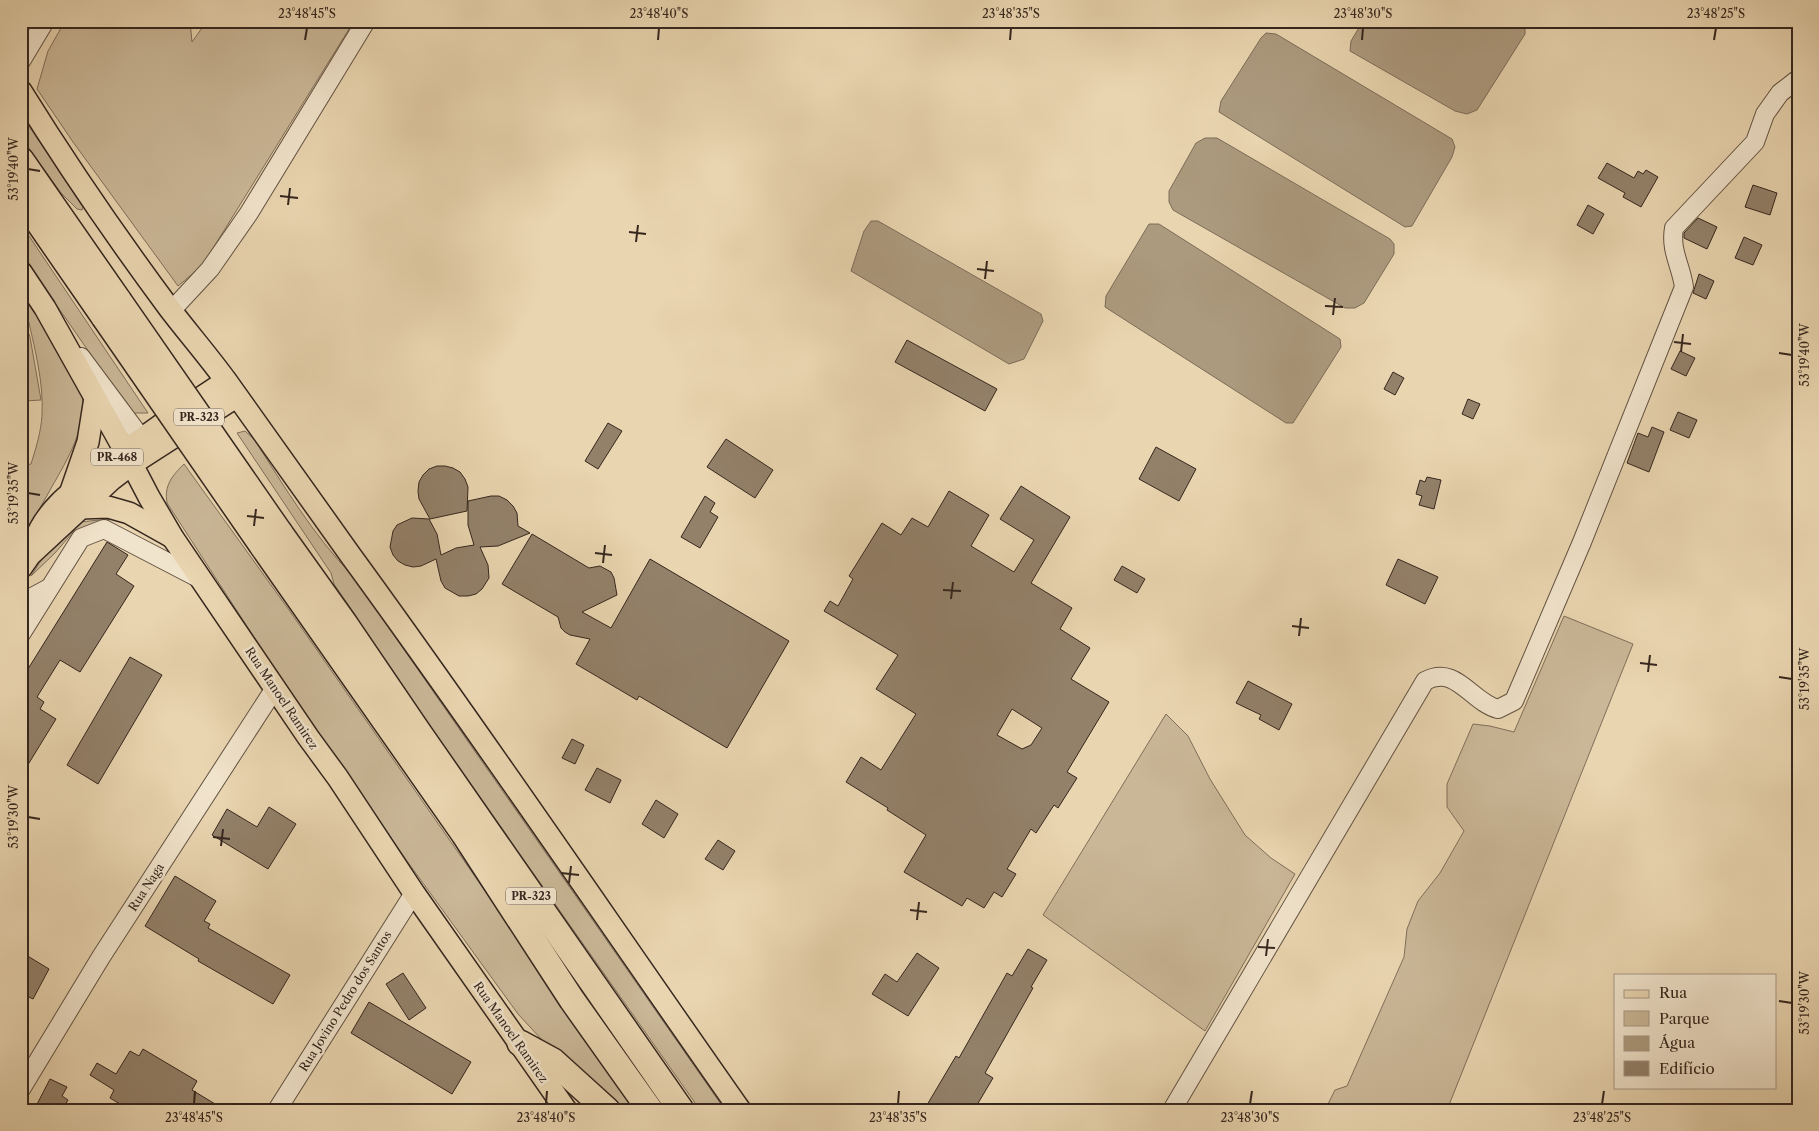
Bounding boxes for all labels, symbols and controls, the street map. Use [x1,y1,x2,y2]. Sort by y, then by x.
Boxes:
text: 23°48'45"S [278,6,336,21]
text: 23°48'40"S [630,6,688,21]
text: 23°48'35"S [982,6,1040,21]
text: 23°48'30"S [1333,6,1393,21]
text: 23°48'25"S [1687,6,1745,21]
text: 53°19'40"W [6,137,21,201]
text: 53°19'40"W [1797,323,1812,387]
road number: PR-323 [174,408,224,426]
road number: PR-468 [91,448,143,466]
text: 53°19'35"W [6,461,21,524]
street label: Rua Manoel Ramirez [242,644,322,752]
text: 53°19'35"W [1797,647,1812,710]
text: 53°19'30"W [6,784,21,849]
street label: Rua Naga [125,860,167,914]
road number: PR-323 [506,888,556,904]
street label: Rua Jovino Pedro dos Santos [295,928,395,1074]
text: 53°19'30"W [1797,970,1812,1035]
legend [1614,974,1776,1088]
street label: Rua Manoel Ramirez [470,979,552,1085]
text: Rua [1659,983,1687,1002]
text: Parque [1659,1009,1709,1028]
text: Água [1658,1033,1695,1052]
text: Edifício [1659,1059,1715,1078]
text: 23°48'45"S [165,1110,223,1125]
text: 23°48'40"S [517,1110,575,1125]
text: 23°48'35"S [869,1110,927,1125]
text: 23°48'30"S [1220,1110,1280,1125]
text: 23°48'25"S [1573,1110,1631,1125]

